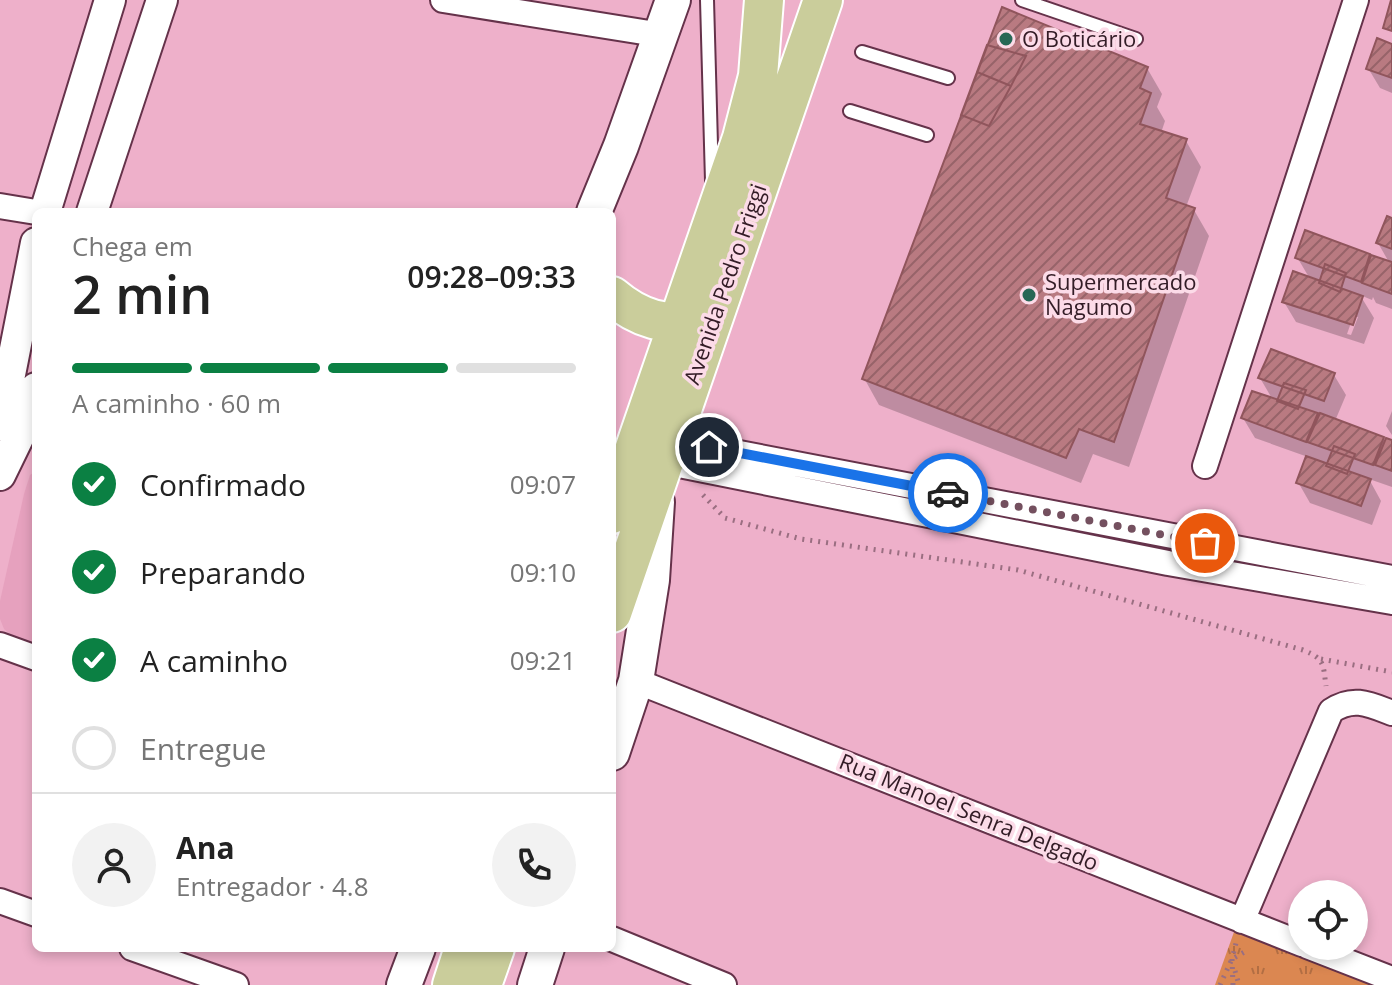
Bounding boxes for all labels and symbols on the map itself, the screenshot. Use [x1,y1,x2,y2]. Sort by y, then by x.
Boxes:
place label: O Boticário [1022,23,1136,53]
marker: O Boticário [997,30,1015,48]
street label: Avenida Pedro Friggi [676,179,772,388]
place label: Supermercado Nagumo [1045,266,1197,321]
marker: Supermercado Nagumo [1020,286,1038,304]
pin [675,413,743,481]
courier [908,453,988,533]
pin [1171,509,1239,577]
street label: Rua Manoel Senra Delgado [835,745,1103,877]

